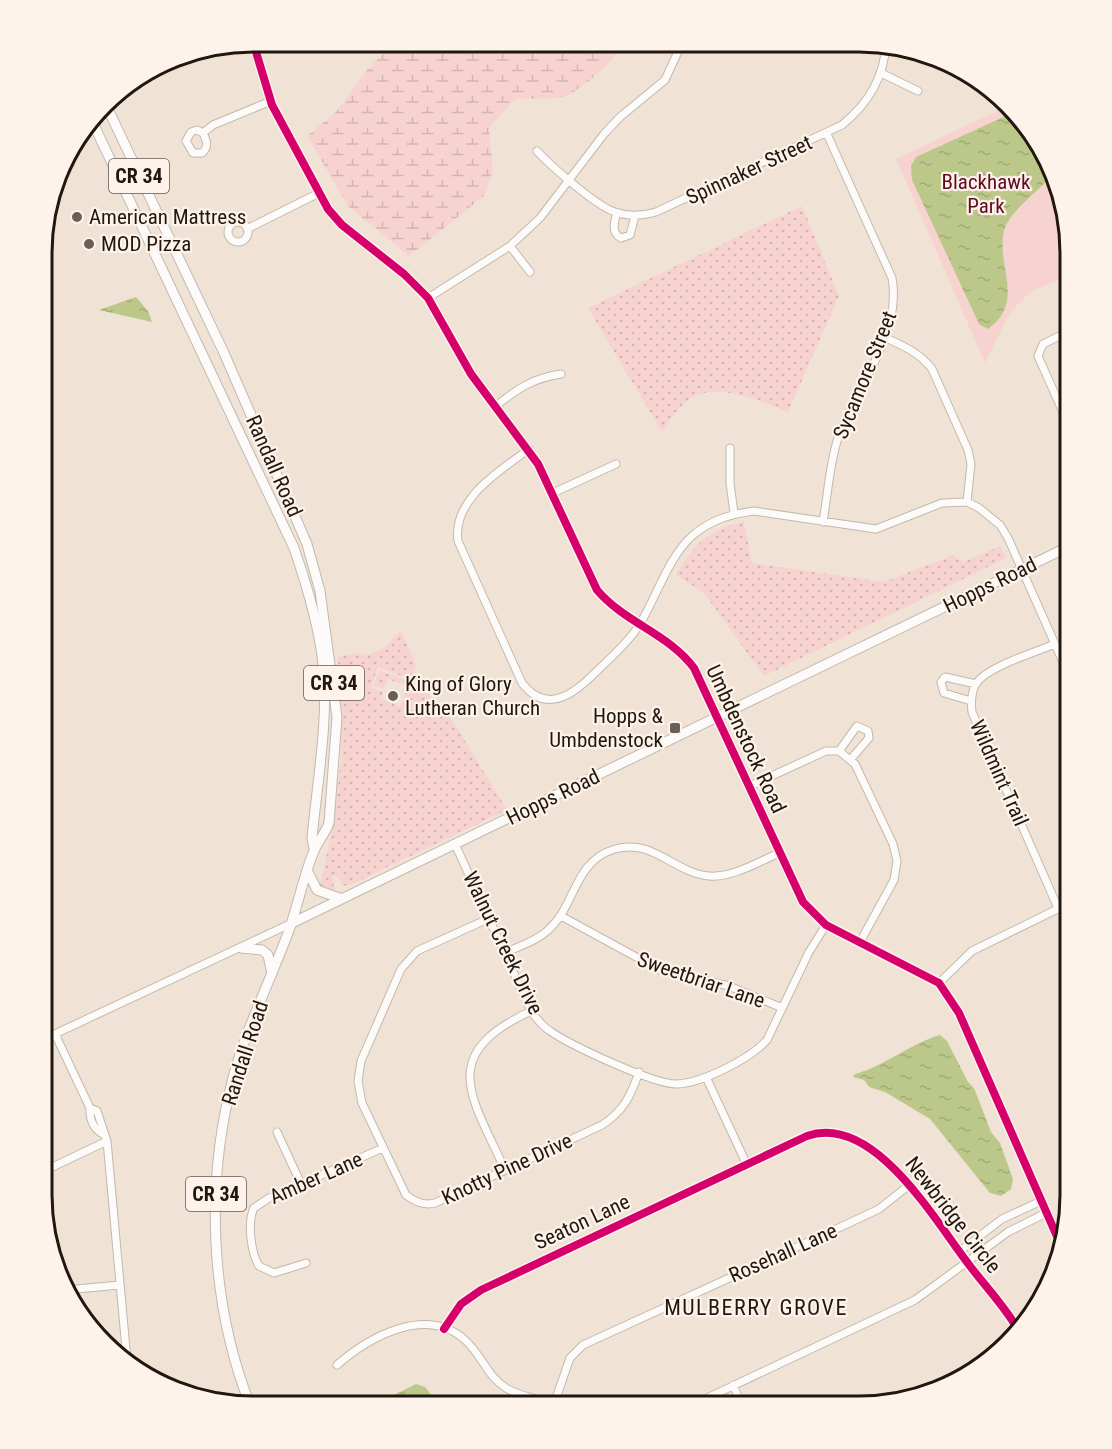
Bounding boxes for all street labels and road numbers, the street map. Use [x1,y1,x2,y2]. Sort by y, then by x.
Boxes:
street label: Spinnaker Street [682,130,816,210]
road number: CR 34 [109,159,169,193]
street label: Sycamore Street [828,308,902,442]
street label: Randall Road [241,412,307,520]
street label: Hopps Road [939,552,1041,618]
street label: Umbdenstock Road [701,661,791,817]
road number: CR 34 [304,666,364,700]
street label: Wildmint Trail [965,716,1033,830]
street label: Hopps Road [502,764,604,830]
street label: Walnut Creek Drive [458,868,548,1018]
street label: Sweetbriar Lane [634,947,768,1013]
street label: Randall Road [217,998,273,1108]
street label: Knotty Pine Drive [438,1128,576,1210]
street label: Amber Lane [266,1147,366,1209]
street label: Newbridge Circle [900,1152,1006,1278]
road number: CR 34 [186,1177,246,1211]
street label: Seaton Lane [531,1189,634,1255]
street label: Rosehall Lane [725,1218,841,1288]

